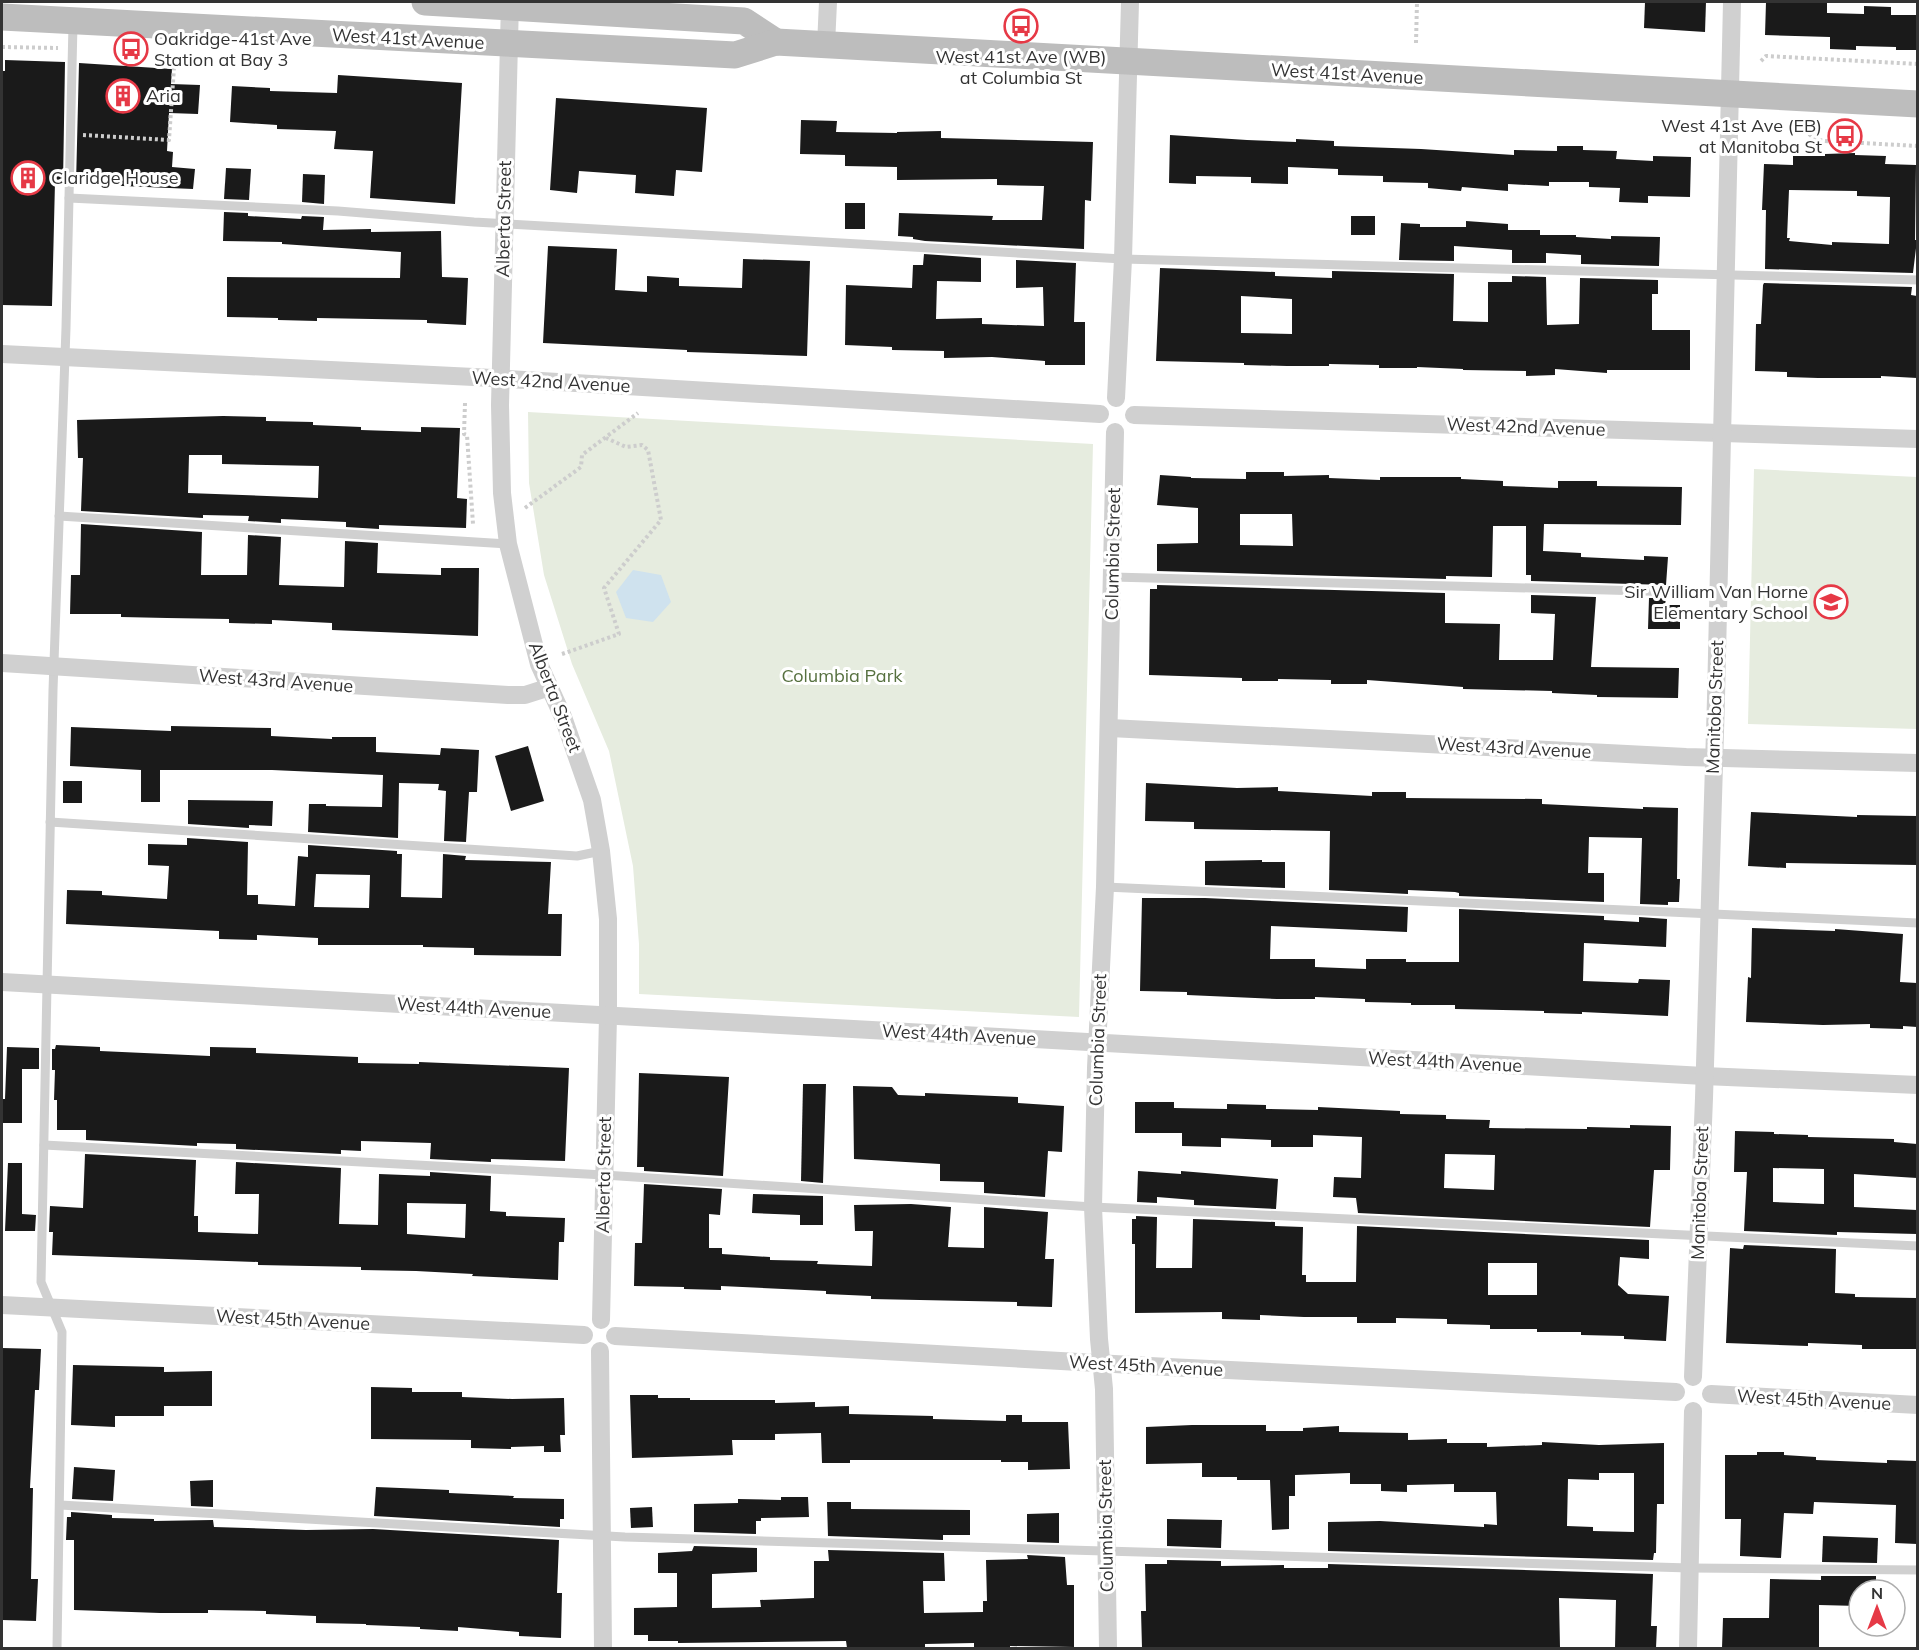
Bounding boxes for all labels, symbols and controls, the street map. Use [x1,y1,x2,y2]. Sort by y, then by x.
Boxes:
bus stop icon: West 41st Ave (WB) at Columbia St [1003,8,1039,44]
street label: West 41st Avenue [331,23,485,54]
place label: Oakridge-41st Ave Station at Bay 3 [154,27,312,71]
bus stop icon: Oakridge-41st Ave Station at Bay 3 [113,31,149,67]
place label: West 41st Ave (WB) at Columbia St [936,45,1106,89]
street label: West 41st Avenue [1270,58,1424,89]
building icon: Aria [105,78,141,114]
place label: Aria [146,84,181,107]
place label: West 41st Ave (EB) at Manitoba St [1661,114,1822,158]
bus stop icon: West 41st Ave (EB) at Manitoba St [1827,118,1863,154]
building icon: Claridge House [10,160,46,196]
street label: Alberta Street [491,160,516,278]
place label: Claridge House [51,166,179,189]
street label: West 42nd Avenue [471,366,631,397]
street label: West 42nd Avenue [1446,412,1606,441]
street label: Columbia Street [1100,487,1125,621]
place label: Sir William Van Horne Elementary School [1624,580,1808,624]
school or university icon: Sir William Van Horne Elementary School [1813,584,1849,620]
street label: Alberta Street [524,638,587,755]
street label: Manitoba Street [1701,640,1728,774]
street label: West 43rd Avenue [198,664,354,697]
park label: Columbia Park [782,664,903,687]
street label: West 43rd Avenue [1436,732,1592,763]
street label: Columbia Street [1084,973,1111,1107]
street label: West 44th Avenue [396,992,552,1023]
street label: West 44th Avenue [881,1019,1037,1050]
street label: West 44th Avenue [1367,1046,1523,1077]
street label: Alberta Street [591,1116,616,1234]
street label: Manitoba Street [1686,1126,1713,1260]
street label: West 45th Avenue [215,1304,371,1335]
street label: West 45th Avenue [1068,1350,1224,1381]
street label: West 45th Avenue [1736,1384,1892,1415]
street label: Columbia Street [1093,1459,1118,1593]
north arrow [1847,1578,1907,1638]
text: N [1871,1583,1883,1603]

